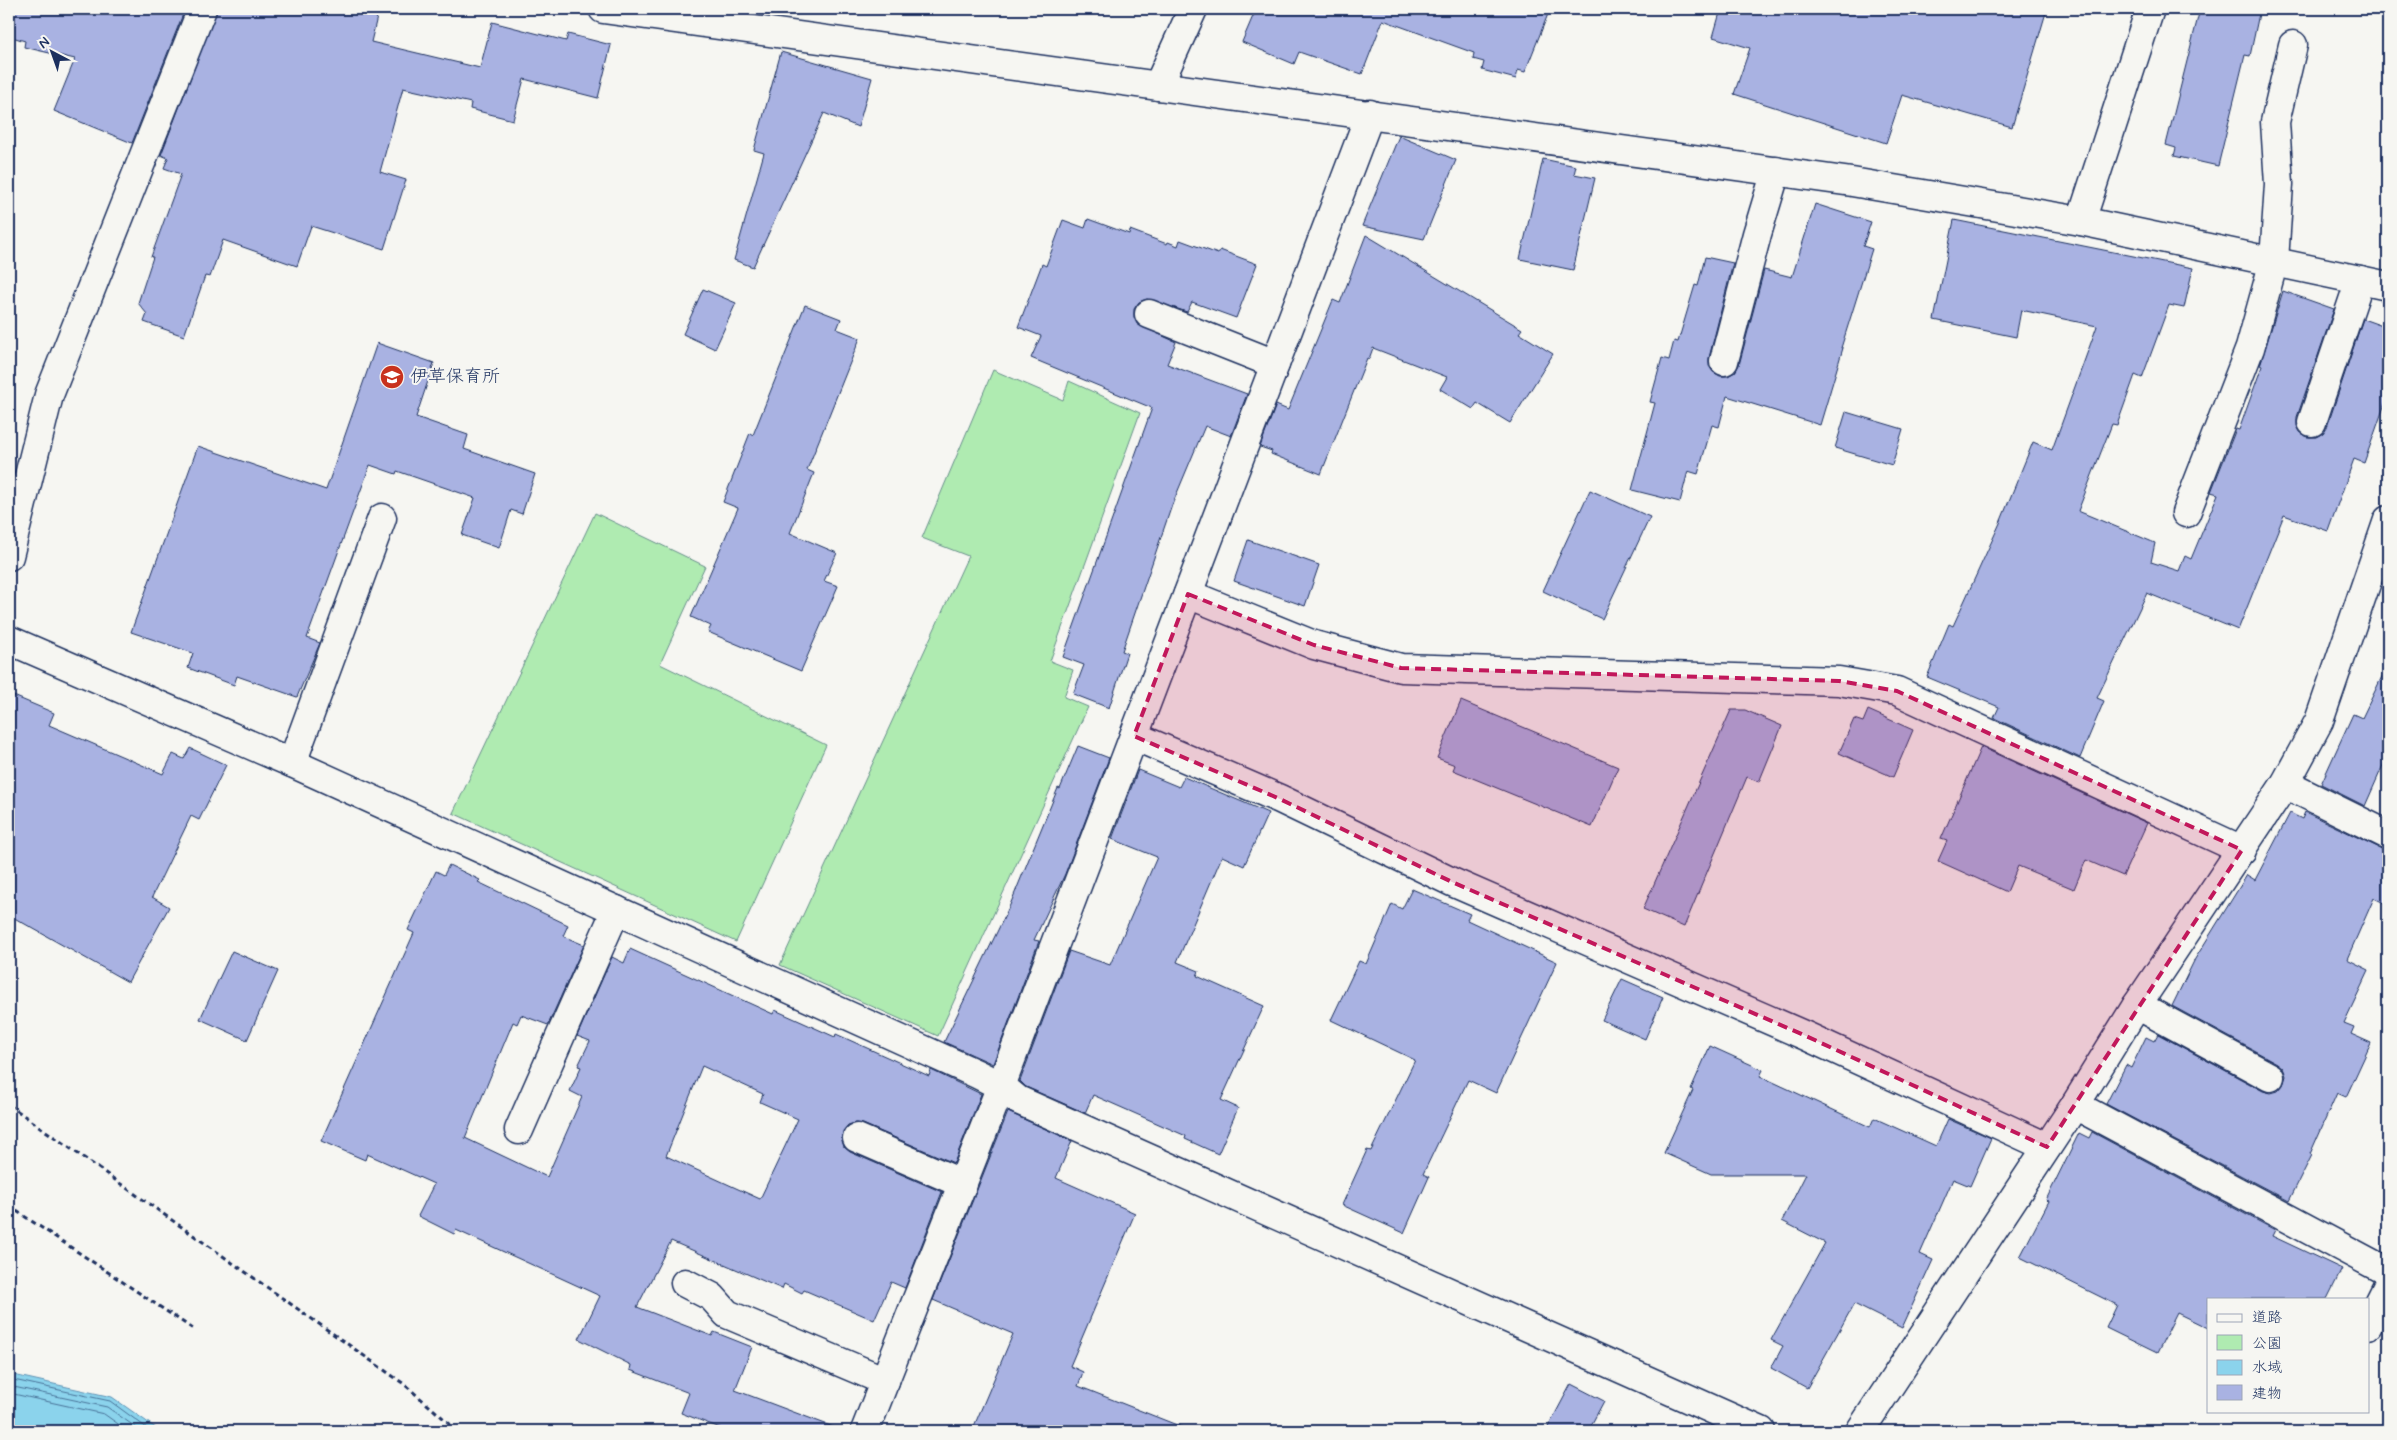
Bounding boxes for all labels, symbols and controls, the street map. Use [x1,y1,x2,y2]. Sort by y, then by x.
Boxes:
north arrow [28,28,78,78]
text: N [35,33,54,53]
school or university icon: 伊草保育所 [379,364,405,390]
place label: 伊草保育所 [410,365,500,389]
legend [2207,1298,2370,1412]
text: 道路 [2252,1308,2282,1328]
text: 公園 [2252,1334,2282,1354]
text: 水域 [2252,1358,2282,1378]
text: 建物 [2252,1384,2282,1404]

